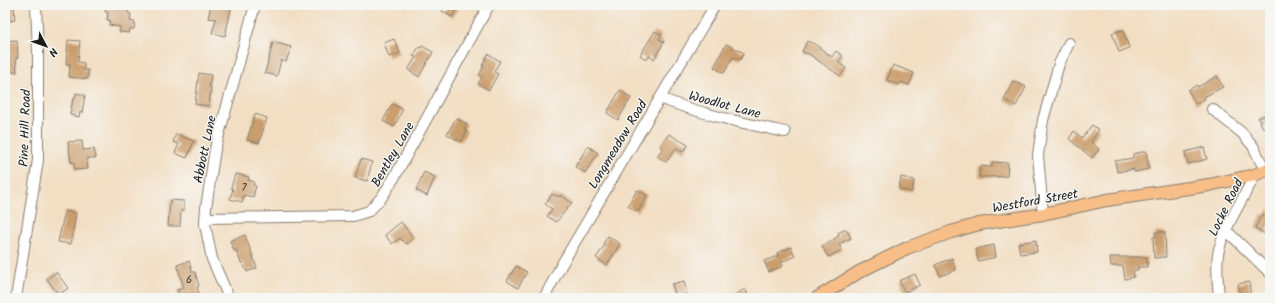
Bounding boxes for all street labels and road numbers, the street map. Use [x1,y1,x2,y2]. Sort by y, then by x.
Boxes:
street label: Woodlot Lane [686,86,763,125]
street label: Pine Hill Road [14,88,37,167]
street label: Longmeadow Road [583,96,654,193]
street label: Abbott Lane [188,113,223,185]
street label: Bentley Lane [366,118,421,191]
street label: Locke Road [1203,175,1250,240]
street label: Westford Street [991,183,1081,219]

